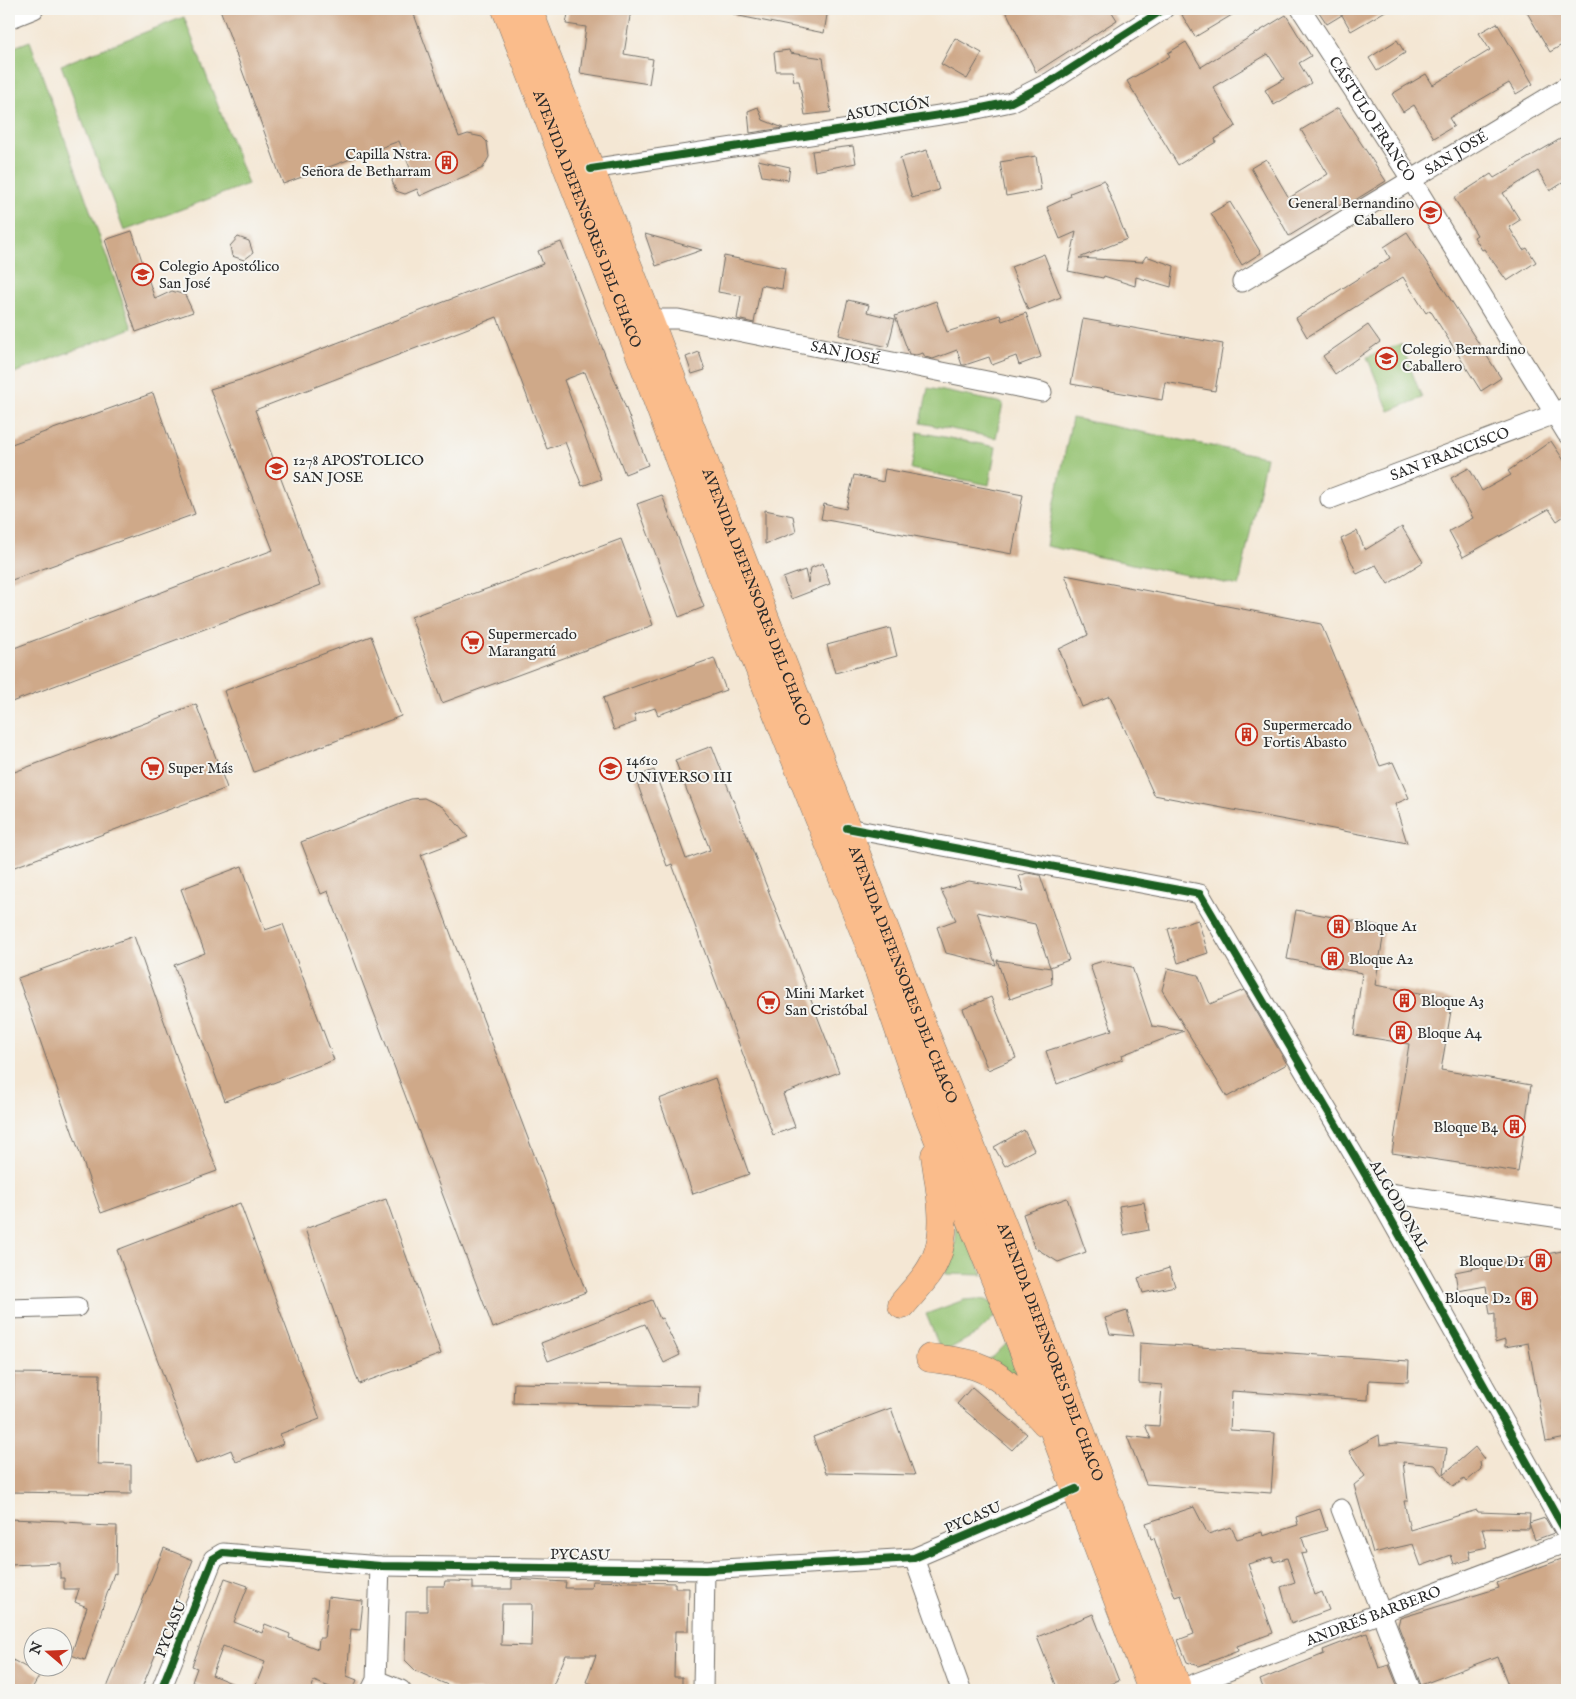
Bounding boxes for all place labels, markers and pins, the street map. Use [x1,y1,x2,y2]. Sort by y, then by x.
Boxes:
place label: Capilla Nstra. Señora de Betharram [301,145,431,181]
building icon: Capilla Nstra. Señora de Betharram [435,151,459,175]
place label: General Bernandino Caballero [1288,194,1414,230]
school or university icon: General Bernandino Caballero [1418,200,1442,224]
place label: Colegio Apostólico San José [159,257,279,293]
school or university icon: Colegio Apostólico San José [131,263,155,287]
place label: Colegio Bernardino Caballero [1402,340,1526,376]
school or university icon: Colegio Bernardino Caballero [1374,346,1398,370]
place label: 1278 APOSTOLICO SAN JOSE [293,451,424,487]
school or university icon: 1278 APOSTOLICO SAN JOSE [265,457,289,481]
place label: Supermercado Marangatú [488,625,577,661]
supermarket icon: Supermercado Marangatú [460,631,484,655]
place label: Supermercado Fortis Abasto [1263,716,1352,752]
building icon: Supermercado Fortis Abasto [1235,722,1259,746]
place label: 14610 UNIVERSO III [626,751,733,787]
supermarket icon: Super Más [140,756,164,780]
school or university icon: 14610 UNIVERSO III [598,757,622,781]
place label: Super Más [168,759,233,778]
building icon: Bloque A1 [1326,914,1350,938]
place label: Bloque A1 [1354,917,1417,936]
building icon: Bloque A2 [1321,947,1345,971]
place label: Bloque A2 [1349,950,1414,969]
place label: Mini Market San Cristóbal [785,984,869,1020]
building icon: Bloque A3 [1393,989,1417,1013]
supermarket icon: Mini Market San Cristóbal [757,990,781,1014]
place label: Bloque A3 [1421,992,1484,1011]
building icon: Bloque A4 [1389,1021,1413,1045]
place label: Bloque A4 [1417,1024,1483,1043]
building icon: Bloque B4 [1502,1115,1526,1139]
place label: Bloque B4 [1433,1118,1499,1137]
building icon: Bloque D1 [1528,1249,1552,1273]
place label: Bloque D1 [1459,1252,1524,1271]
building icon: Bloque D2 [1515,1286,1539,1310]
place label: Bloque D2 [1445,1289,1511,1308]

